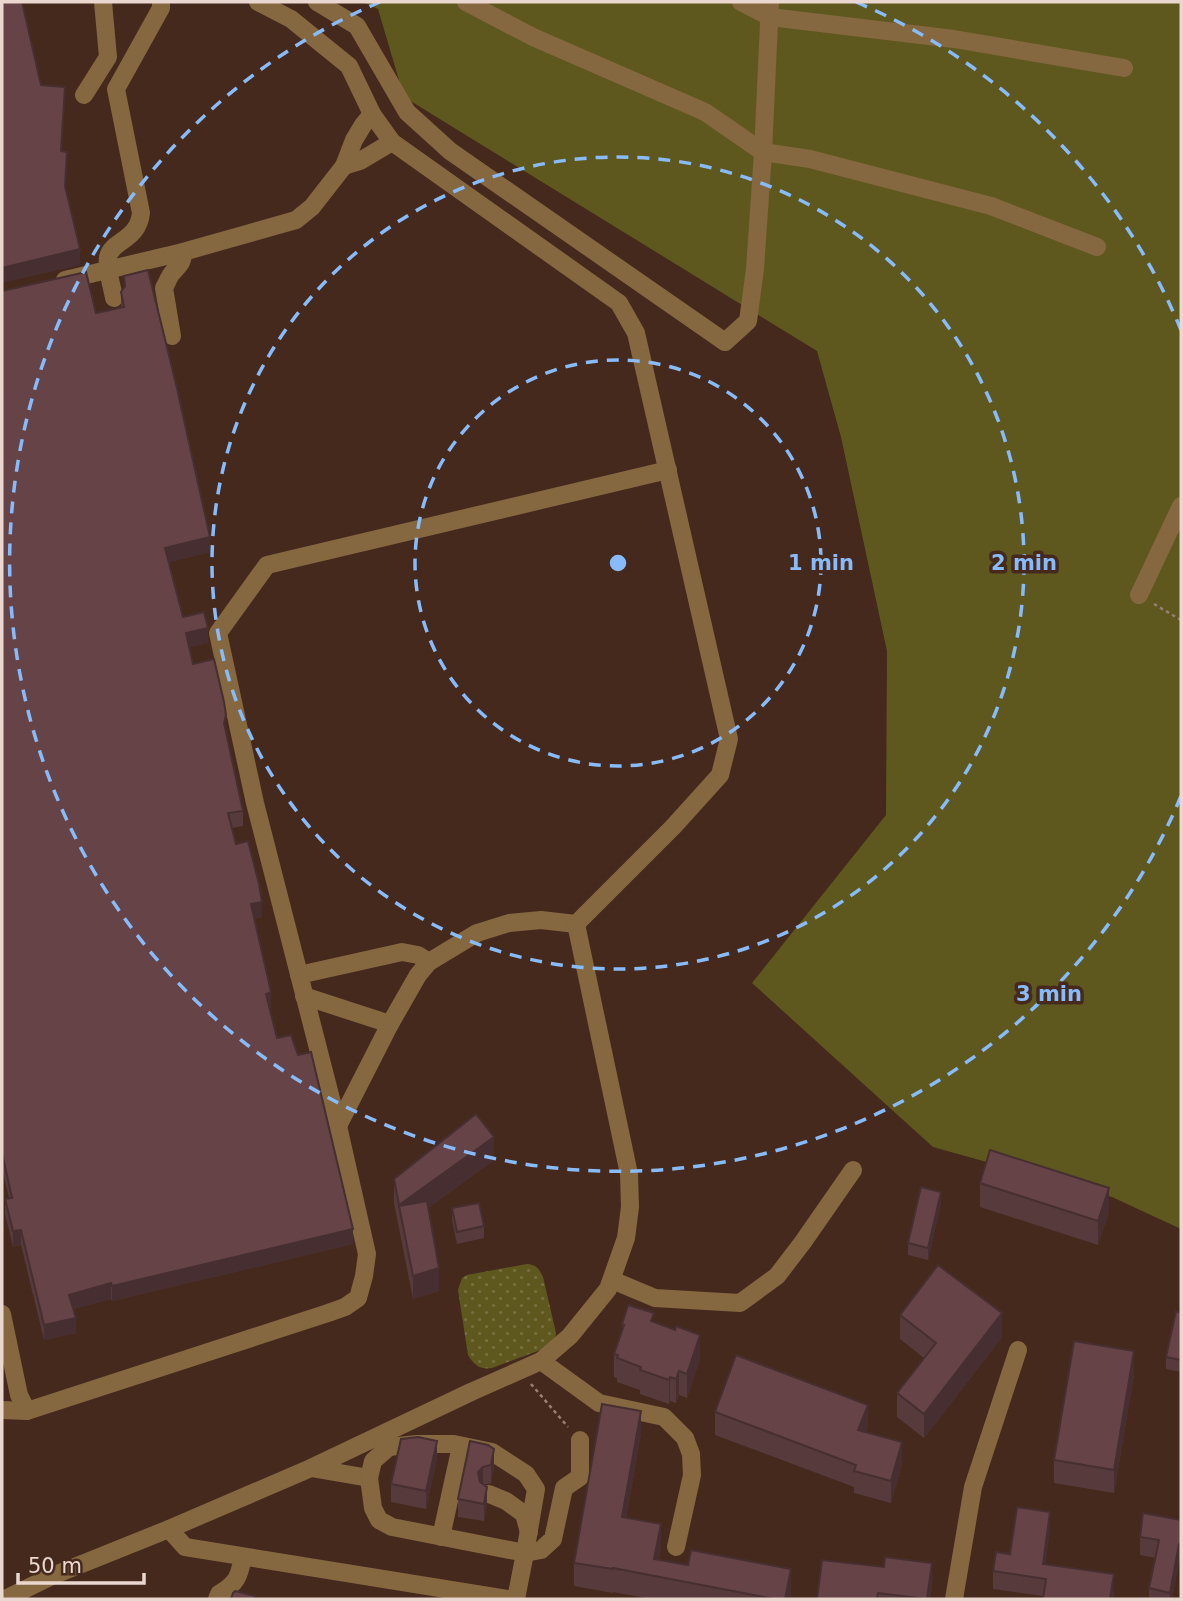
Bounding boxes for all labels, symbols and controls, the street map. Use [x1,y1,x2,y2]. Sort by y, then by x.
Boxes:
centre of rings [606,551,630,575]
text: 1 min [788,551,854,575]
text: 2 min [991,551,1057,575]
text: 3 min [1016,982,1082,1006]
scale bar [18,1542,144,1586]
text: 50 m [28,1554,82,1578]

